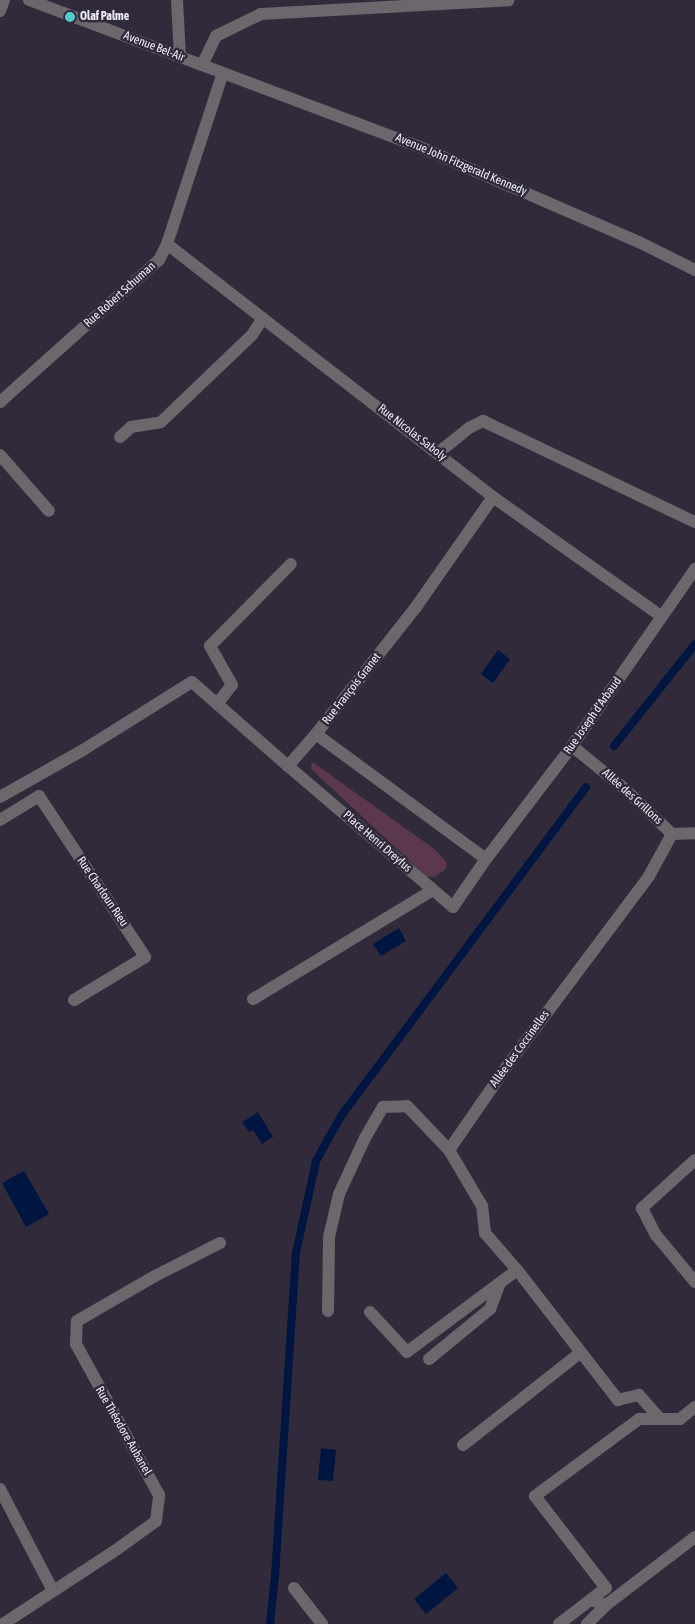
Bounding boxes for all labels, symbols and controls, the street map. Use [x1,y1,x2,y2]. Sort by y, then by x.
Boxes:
place label: Olaf Palme [80,10,129,24]
marker: Olaf Palme [64,11,76,23]
street label: Avenue Bel-Air [121,29,187,65]
street label: Avenue John Fitzgerald Kennedy [393,131,529,199]
street label: Rue Robert Schuman [81,259,159,331]
street label: Rue Nicolas Saboly [375,402,449,464]
street label: Rue François Granet [320,650,384,728]
street label: Rue Joseph d'Arbaud [561,675,625,757]
street label: Allée des Grillons [599,766,665,828]
street label: Place Henri Dreyfus [340,808,414,876]
street label: Rue Charloun Rieu [73,854,131,930]
street label: Allée des Coccinelles [487,1008,553,1090]
street label: Rue Théodore Aubanel [92,1384,154,1478]

